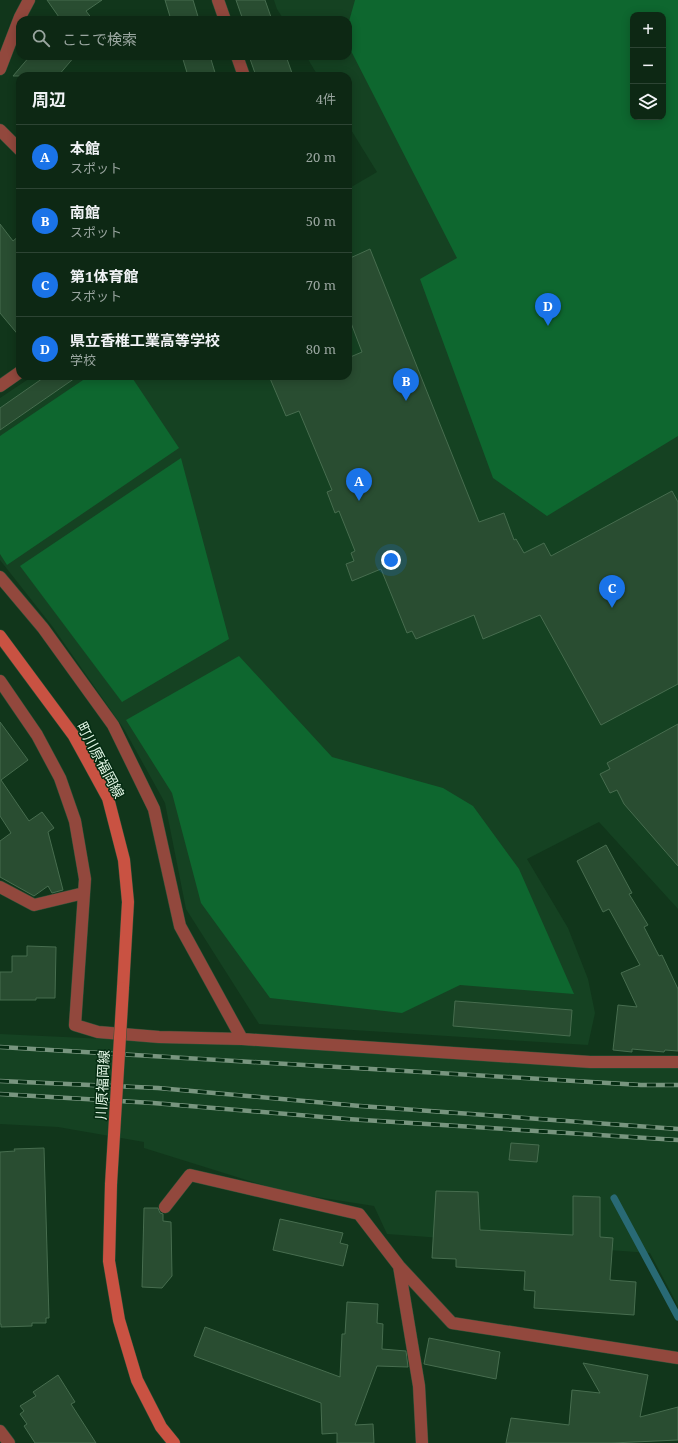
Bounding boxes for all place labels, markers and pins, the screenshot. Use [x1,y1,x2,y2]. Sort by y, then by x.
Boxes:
pin: D [535,293,561,326]
pin: B [393,368,419,401]
pin: A [346,468,372,501]
pin: C [599,575,625,608]

